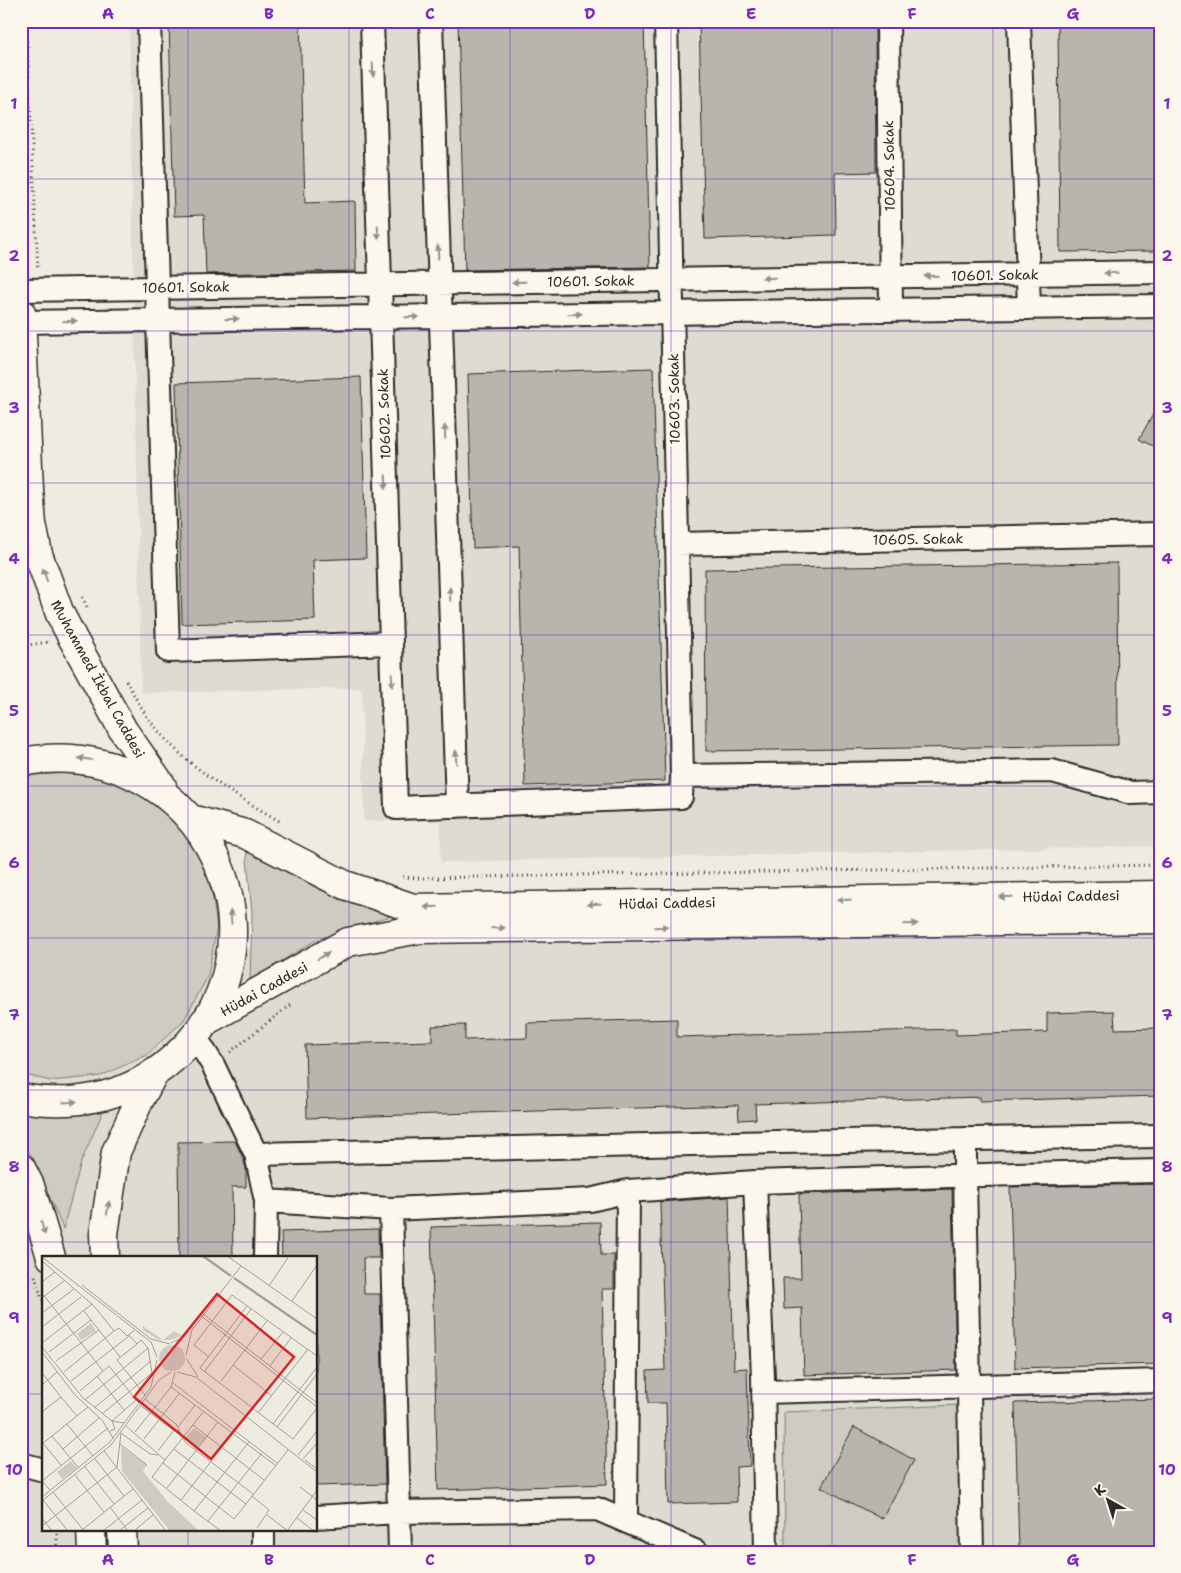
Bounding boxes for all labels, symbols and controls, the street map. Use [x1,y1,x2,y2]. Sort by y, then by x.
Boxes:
text: A [102,3,114,24]
text: B [264,3,274,24]
text: C [425,3,435,24]
text: D [584,3,596,24]
text: E [746,3,756,24]
text: F [907,3,917,24]
text: G [1067,3,1080,24]
one-way arrow [370,62,378,78]
text: 1 [10,93,18,114]
text: 1 [1163,93,1171,114]
street label: 10604. Sokak [879,120,899,212]
one-way arrow [375,225,383,241]
one-way arrow [434,244,442,260]
text: 2 [8,245,20,266]
text: 2 [1161,245,1173,266]
street label: 10601. Sokak [951,265,1039,285]
one-way arrow [1103,269,1119,277]
street label: 10601. Sokak [547,271,635,291]
one-way arrow [923,272,939,280]
one-way arrow [760,274,776,282]
street label: 10601. Sokak [142,277,230,297]
one-way arrow [510,278,526,286]
one-way arrow [567,310,583,318]
one-way arrow [405,312,421,320]
one-way arrow [225,315,241,323]
one-way arrow [62,317,78,325]
street label: 10603. Sokak [664,353,684,445]
street label: 10602. Sokak [373,368,395,460]
text: 3 [8,397,20,418]
text: 3 [1161,397,1173,418]
one-way arrow [440,424,448,440]
one-way arrow [382,475,390,491]
street label: 10605. Sokak [872,529,964,549]
text: 4 [8,548,20,569]
text: 4 [1161,548,1173,569]
one-way arrow [41,567,48,582]
one-way arrow [446,586,454,602]
street label: Muhammed İkbal Caddesi [47,597,149,761]
one-way arrow [388,672,396,688]
text: 5 [9,700,19,721]
text: 5 [1162,700,1172,721]
one-way arrow [451,749,459,765]
one-way arrow [76,755,92,763]
text: 6 [8,852,20,873]
text: 6 [1161,852,1173,873]
street label: Hüdai Caddesi [1022,886,1120,906]
street label: Hüdai Caddesi [618,893,716,913]
one-way arrow [998,893,1014,901]
one-way arrow [835,896,851,904]
one-way arrow [585,900,601,908]
one-way arrow [423,903,439,911]
one-way arrow [226,909,234,925]
one-way arrow [903,919,919,927]
one-way arrow [653,922,669,930]
one-way arrow [491,924,507,932]
one-way arrow [316,952,331,960]
street label: Hüdai Caddesi [217,958,311,1020]
text: 7 [8,1004,20,1025]
text: 7 [1161,1004,1173,1025]
one-way arrow [62,1097,78,1105]
text: 8 [8,1156,20,1177]
text: 8 [1161,1156,1173,1177]
one-way arrow [104,1200,112,1216]
one-way arrow [39,1221,47,1236]
inset map [42,1256,318,1530]
text: 9 [8,1307,20,1328]
text: 9 [1161,1307,1173,1328]
text: 10 [5,1459,23,1480]
text: 10 [1158,1459,1176,1480]
north arrow [1084,1476,1134,1526]
text: K [1090,1480,1110,1500]
text: A [102,1549,114,1570]
text: B [264,1549,274,1570]
text: C [425,1549,435,1570]
text: D [584,1549,596,1570]
text: E [746,1549,756,1570]
text: F [907,1549,917,1570]
text: G [1067,1549,1080,1570]

